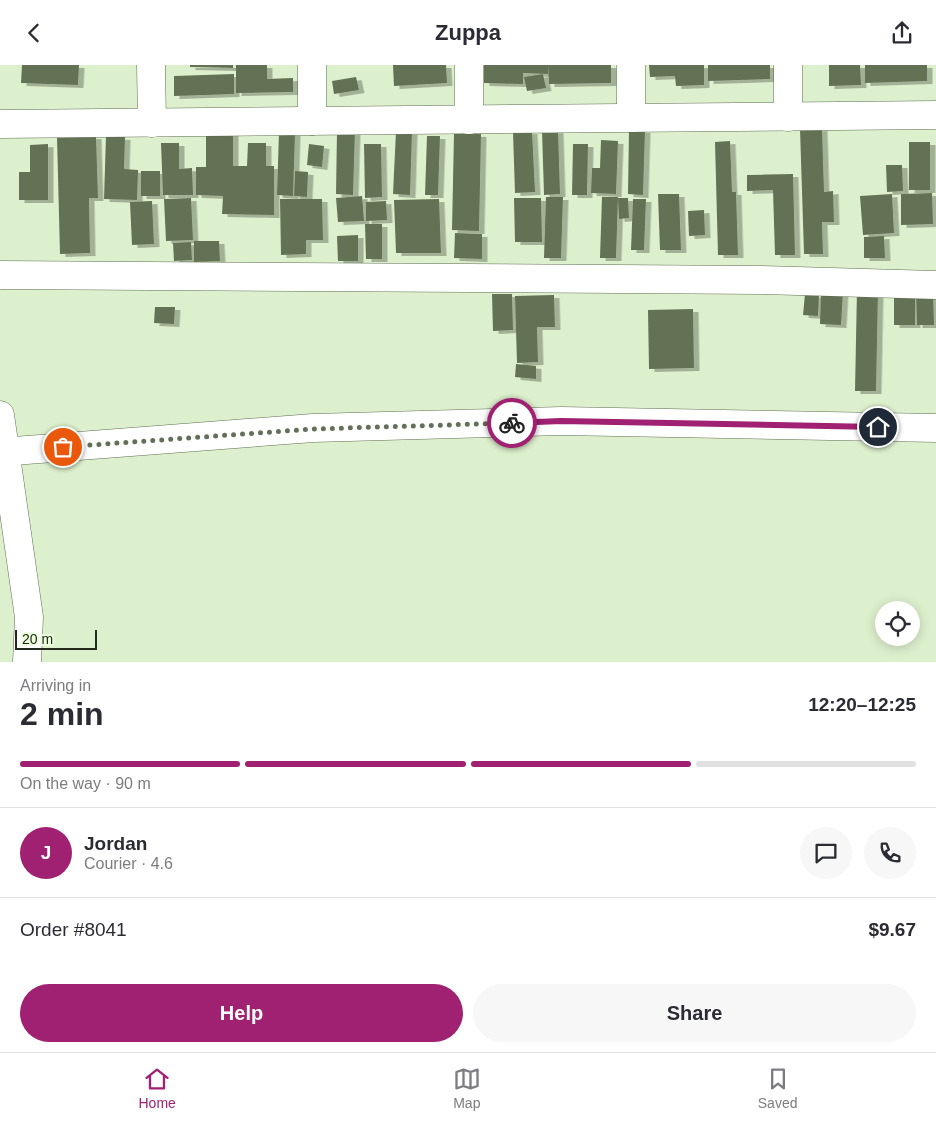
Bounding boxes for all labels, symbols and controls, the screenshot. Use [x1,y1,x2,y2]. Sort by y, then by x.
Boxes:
icon: back [20,19,48,47]
icon: share [888,19,916,47]
text: Zuppa [435,20,501,45]
courier [487,398,537,448]
pin [857,406,899,448]
icon: bike [498,409,526,437]
icon: home [864,413,892,441]
pin [42,426,84,468]
icon: bag [49,433,77,461]
map controls [875,601,920,646]
button: locate [875,601,920,646]
scale bar [15,627,98,650]
text: 20 m [22,631,53,647]
text: Arriving in [20,677,91,694]
text: 12:20–12:25 [808,694,916,715]
text: 2 min [20,696,104,732]
text: On the way · 90 m [20,775,151,792]
button: chat [800,827,852,879]
button: phone [864,827,916,879]
text: Jordan [84,833,147,854]
text: J [41,842,51,863]
text: Courier · 4.6 [84,855,173,872]
text: Order #8041 [20,919,127,940]
text: $9.67 [868,919,916,940]
button: Help [20,984,463,1042]
button: Share [473,984,916,1042]
tab: Home [138,1065,176,1111]
tab: Map [453,1065,481,1111]
tab: Saved [758,1065,797,1111]

